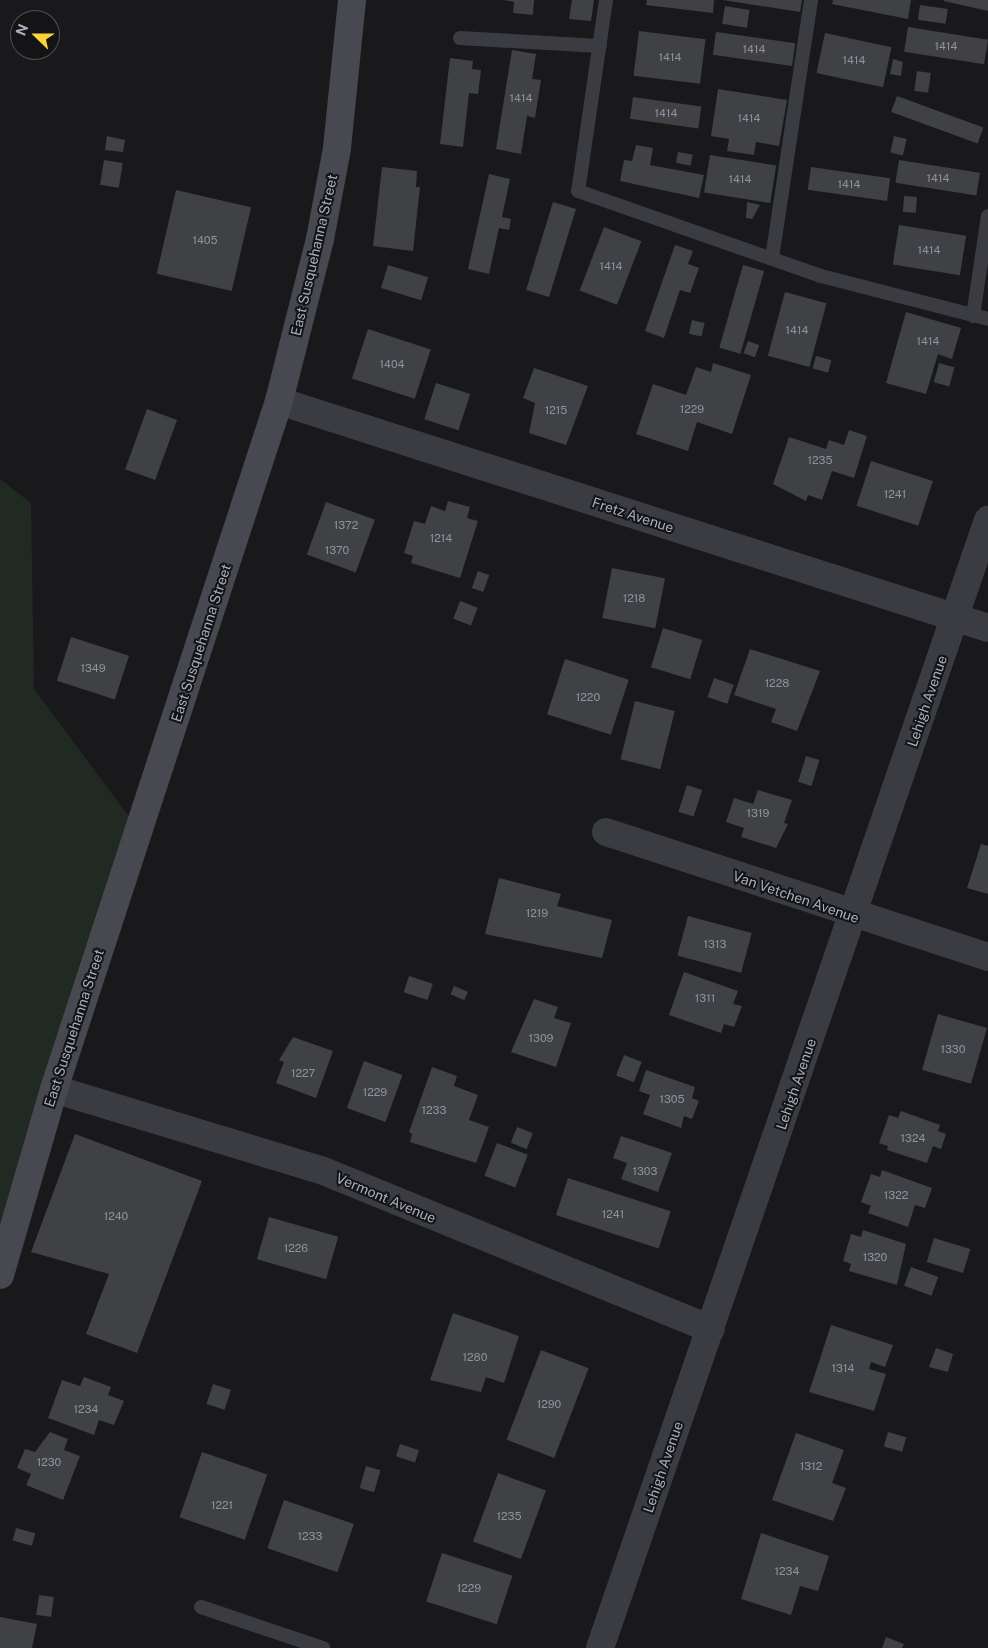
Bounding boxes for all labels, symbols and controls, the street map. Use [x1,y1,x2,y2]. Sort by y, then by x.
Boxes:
north arrow [10,10,60,60]
text: N [13,22,31,38]
house number: 1414 [935,39,957,53]
house number: 1414 [743,42,765,56]
house number: 1414 [659,50,681,64]
house number: 1414 [843,53,865,67]
house number: 1414 [510,91,532,105]
house number: 1414 [655,106,677,120]
house number: 1414 [738,111,760,125]
house number: 1414 [927,171,949,185]
house number: 1414 [729,172,751,186]
street label: East Susquehanna Street [287,173,341,337]
house number: 1414 [838,177,860,191]
house number: 1405 [192,233,218,247]
house number: 1414 [918,243,940,257]
house number: 1414 [600,259,622,273]
house number: 1414 [786,323,808,337]
house number: 1414 [917,334,939,348]
house number: 1404 [379,357,405,371]
house number: 1229 [680,402,704,416]
house number: 1215 [545,403,567,417]
house number: 1235 [807,453,833,467]
house number: 1241 [884,487,906,501]
street label: Fretz Avenue [590,494,676,536]
house number: 1372 [334,518,358,532]
house number: 1214 [430,531,452,545]
house number: 1370 [325,543,349,557]
street label: East Susquehanna Street [168,562,234,724]
house number: 1218 [623,591,645,605]
street label: Lehigh Avenue [904,653,950,749]
house number: 1349 [80,661,106,675]
house number: 1228 [765,676,789,690]
house number: 1220 [576,690,600,704]
house number: 1319 [747,806,769,820]
street label: Van Vetchen Avenue [731,867,861,927]
house number: 1219 [526,906,548,920]
house number: 1313 [704,937,726,951]
street label: East Susquehanna Street [41,947,107,1109]
house number: 1311 [695,991,715,1005]
house number: 1309 [529,1031,553,1045]
street label: Lehigh Avenue [773,1036,819,1132]
house number: 1330 [941,1042,965,1056]
house number: 1227 [291,1066,315,1080]
house number: 1229 [363,1085,387,1099]
house number: 1305 [659,1092,685,1106]
house number: 1233 [422,1103,446,1117]
house number: 1324 [901,1131,925,1145]
house number: 1303 [633,1164,657,1178]
street label: Vermont Avenue [334,1169,438,1227]
house number: 1322 [884,1188,908,1202]
house number: 1241 [602,1207,624,1221]
house number: 1240 [104,1209,128,1223]
house number: 1226 [284,1241,308,1255]
house number: 1320 [863,1250,887,1264]
house number: 1280 [463,1350,487,1364]
house number: 1314 [832,1361,854,1375]
house number: 1290 [537,1397,561,1411]
house number: 1234 [74,1402,98,1416]
street label: Lehigh Avenue [640,1419,686,1515]
house number: 1230 [37,1455,61,1469]
house number: 1312 [800,1459,822,1473]
house number: 1221 [211,1498,233,1512]
house number: 1235 [496,1509,522,1523]
house number: 1233 [298,1529,322,1543]
house number: 1234 [775,1564,799,1578]
house number: 1229 [457,1581,481,1595]

